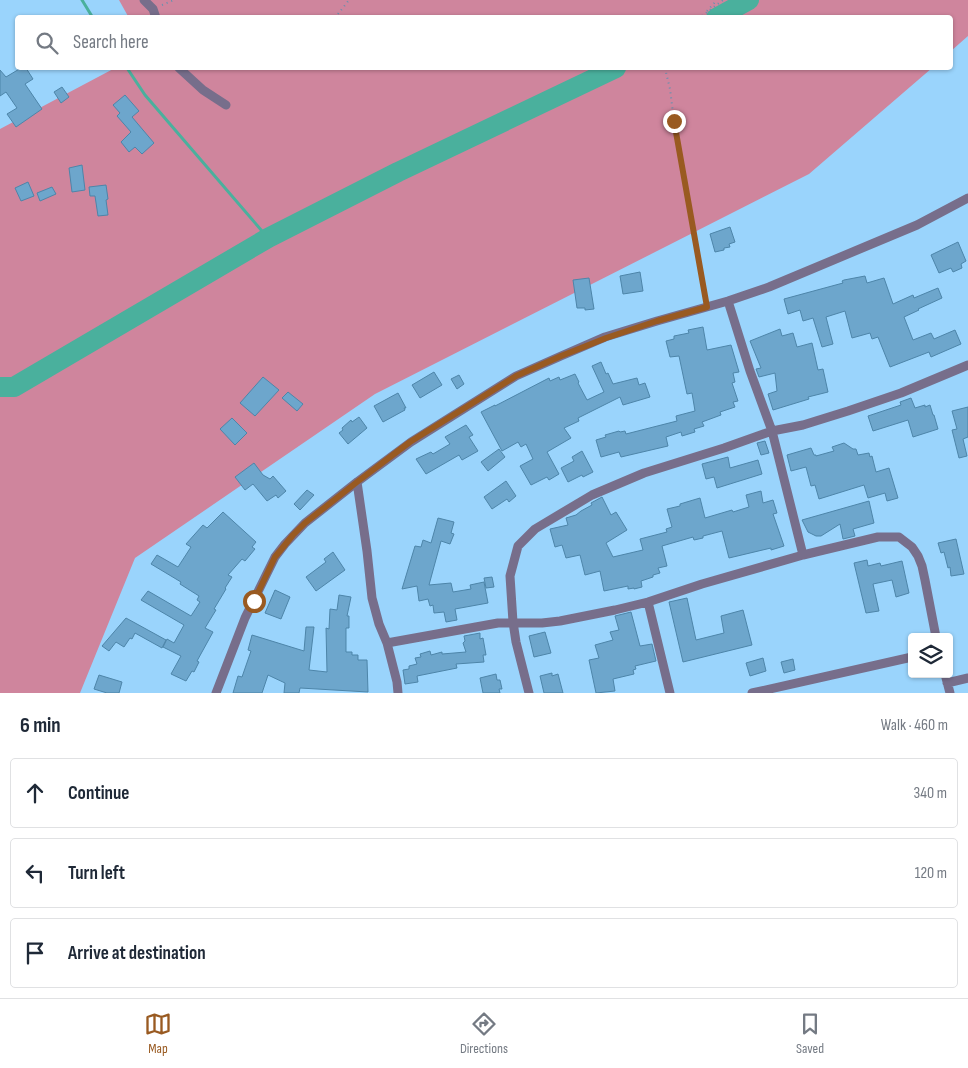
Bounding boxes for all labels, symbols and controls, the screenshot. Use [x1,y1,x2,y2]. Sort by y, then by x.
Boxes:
search box [15,15,953,70]
icon: search [33,29,61,57]
text: Search here [73,31,149,54]
route end [663,110,686,133]
route start [243,590,266,613]
map controls [908,633,953,678]
button: layers [908,633,953,678]
text: 6 min [20,713,61,738]
text: Walk · 460 m [881,716,948,735]
icon: ahead [21,779,49,807]
text: Continue [68,782,129,805]
text: 340 m [914,784,947,803]
icon: left [21,859,49,887]
text: Turn left [68,862,125,885]
text: 120 m [915,864,947,883]
icon: arrive [21,939,49,967]
text: Arrive at destination [68,942,206,965]
tab: Map [144,1010,172,1057]
tab: Directions [460,1010,508,1057]
tab: Saved [796,1010,824,1057]

